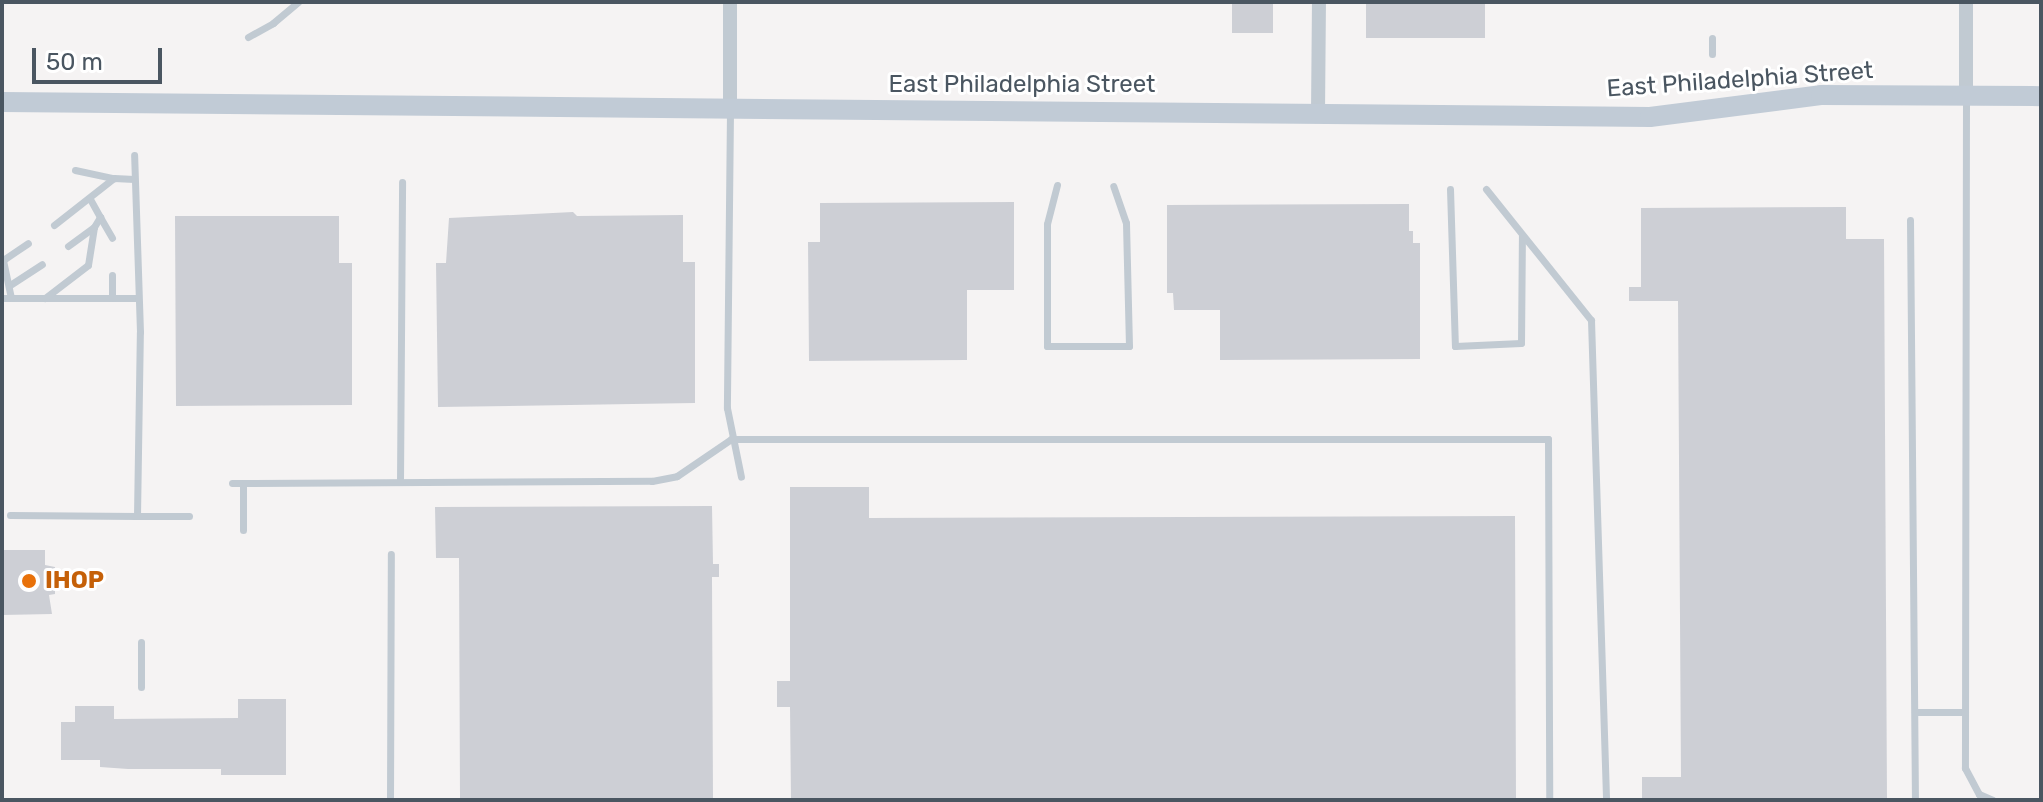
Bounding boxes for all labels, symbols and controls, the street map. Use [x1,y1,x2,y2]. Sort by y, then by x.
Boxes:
scale bar [36,32,166,82]
text: 50 m [46,48,103,76]
street label: East Philadelphia Street [1606,56,1874,104]
street label: East Philadelphia Street [889,71,1155,99]
place label: IHOP [45,567,104,595]
marker: IHOP [20,572,38,590]

